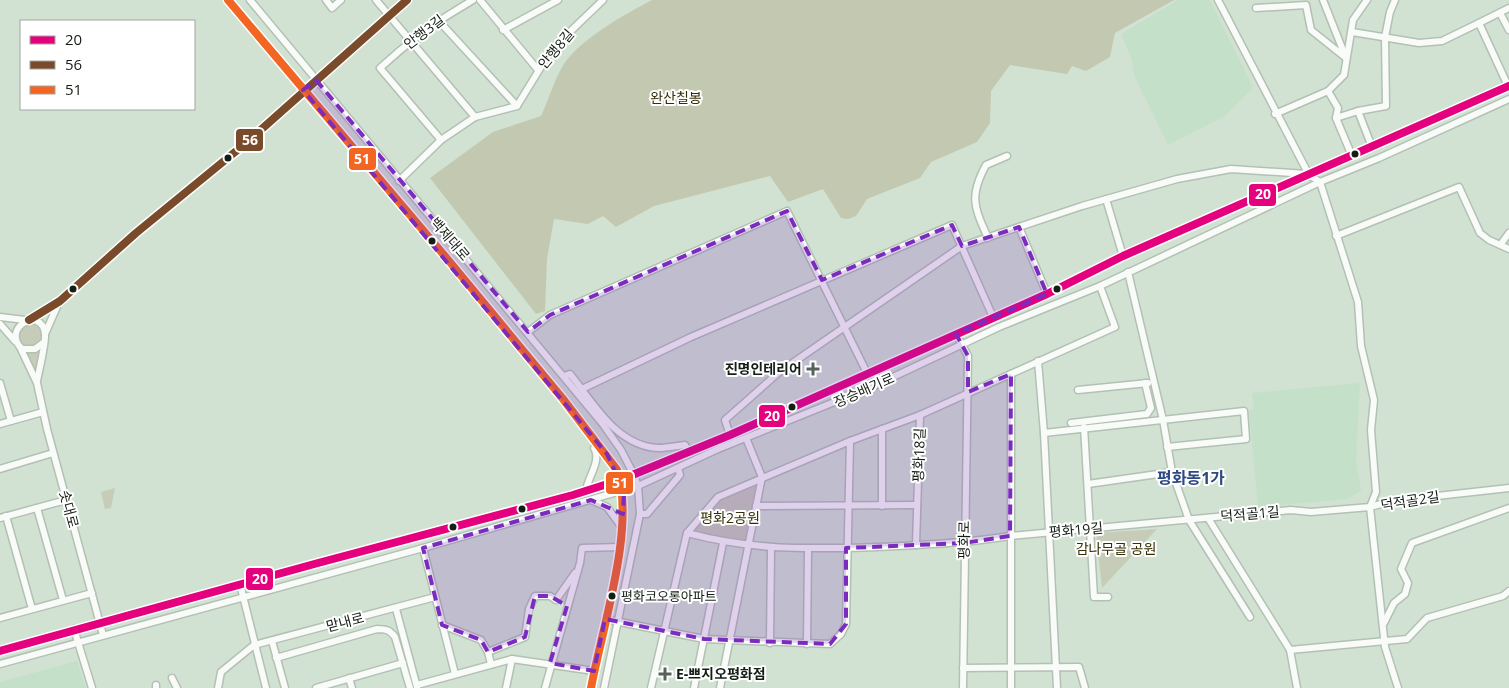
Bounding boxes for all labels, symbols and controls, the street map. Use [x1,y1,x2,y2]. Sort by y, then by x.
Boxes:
street label: 안행3길 [399,10,448,53]
legend [20,20,195,110]
street label: 안행8길 [533,25,578,73]
text: 20 [65,29,82,49]
text: 56 [65,54,82,74]
text: 51 [65,79,82,99]
park label: 완산칠봉 [650,88,702,107]
line badge: 56 [235,128,264,152]
text: 56 [242,130,258,149]
line badge: 51 [348,147,377,171]
text: 51 [354,149,370,168]
unlabelled marker [1350,149,1360,159]
unlabelled marker [223,153,233,163]
line badge: 20 [1248,183,1277,207]
text: 20 [1255,184,1271,203]
street label: 백제대로 [426,213,475,264]
unlabelled marker [427,236,437,246]
unlabelled marker [68,284,78,294]
unlabelled marker [1052,284,1062,294]
place label: 진명인테리어 [725,359,802,378]
marker: 진명인테리어 [806,362,820,376]
street label: 장승배기로 [831,368,897,411]
unlabelled marker [787,402,797,412]
line badge: 20 [758,404,786,428]
text: 20 [764,406,780,425]
street label: 평화18길 [908,427,929,483]
district label: 평화동1가 [1157,467,1225,489]
line badge: 51 [605,471,634,495]
text: 51 [612,473,628,492]
street label: 덕적골2길 [1379,486,1441,515]
street label: 솟대로 [55,488,84,530]
street label: 덕적골1길 [1219,501,1280,526]
unlabelled marker [517,504,527,514]
park label: 평화2공원 [700,508,760,527]
street label: 평화19길 [1048,518,1104,541]
street label: 평화로 [954,520,973,559]
unlabelled marker [448,522,458,532]
park label: 감나무골 공원 [1076,539,1156,558]
line badge: 20 [245,567,274,591]
text: 20 [252,569,268,588]
place label: 평화코오롱아파트 [621,587,717,605]
marker: 평화코오롱아파트 [607,591,617,601]
street label: 맏내로 [324,607,366,636]
place label: E-쁘지오평화점 [676,664,766,683]
marker: E-쁘지오평화점 [658,667,672,681]

